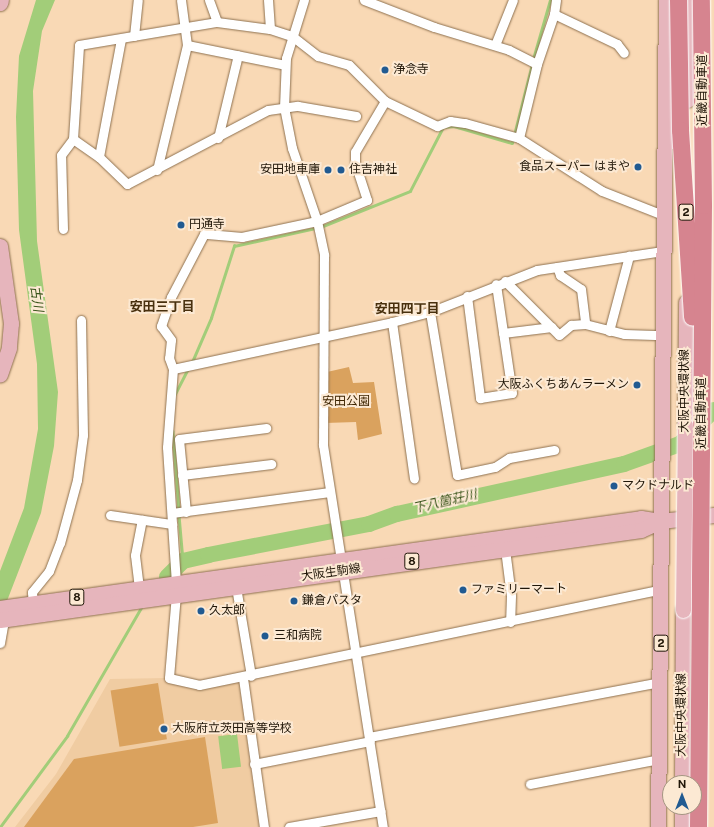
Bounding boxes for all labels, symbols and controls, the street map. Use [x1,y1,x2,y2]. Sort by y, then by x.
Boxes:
street label: 近畿自動車道 [696,54,710,126]
place label: 浄念寺 [393,63,429,77]
marker: 浄念寺 [380,65,390,75]
place label: 食品スーパー はまや [519,160,630,174]
marker: 食品スーパー はまや [633,162,643,172]
place label: 安田地車庫 [260,163,320,177]
place label: 住吉神社 [349,163,397,177]
marker: 安田地車庫 [323,165,333,175]
marker: 住吉神社 [336,165,346,175]
road number: 2 [678,203,694,221]
place label: 円通寺 [189,218,225,232]
marker: 円通寺 [176,220,186,230]
water label: 古川 [26,285,46,313]
district label: 安田三丁目 [130,299,194,315]
district label: 安田四丁目 [375,301,439,317]
street label: 大阪中央環状線 [678,349,692,433]
street label: 近畿自動車道 [695,377,709,449]
place label: 大阪ふくちあんラーメン [497,378,629,392]
marker: 大阪ふくちあんラーメン [632,380,642,390]
park label: 安田公園 [322,395,370,409]
place label: マクドナルド [622,479,694,493]
marker: マクドナルド [609,481,619,491]
water label: 下八箇荘川 [412,487,478,517]
road number: 8 [404,552,420,570]
street label: 大阪生駒線 [300,562,362,584]
place label: ファミリーマート [471,583,567,597]
marker: ファミリーマート [458,585,468,595]
road number: 8 [69,588,85,606]
place label: 鎌倉パスタ [302,594,362,608]
marker: 鎌倉パスタ [289,596,299,606]
place label: 久太郎 [209,604,245,618]
marker: 久太郎 [196,606,206,616]
place label: 三和病院 [274,629,322,643]
marker: 三和病院 [259,630,271,642]
road number: 2 [653,634,669,652]
street label: 大阪中央環状線 [675,673,689,757]
place label: 大阪府立茨田高等学校 [172,722,292,736]
marker: 大阪府立茨田高等学校 [159,724,169,734]
north arrow [662,775,702,815]
text: N [678,778,686,790]

